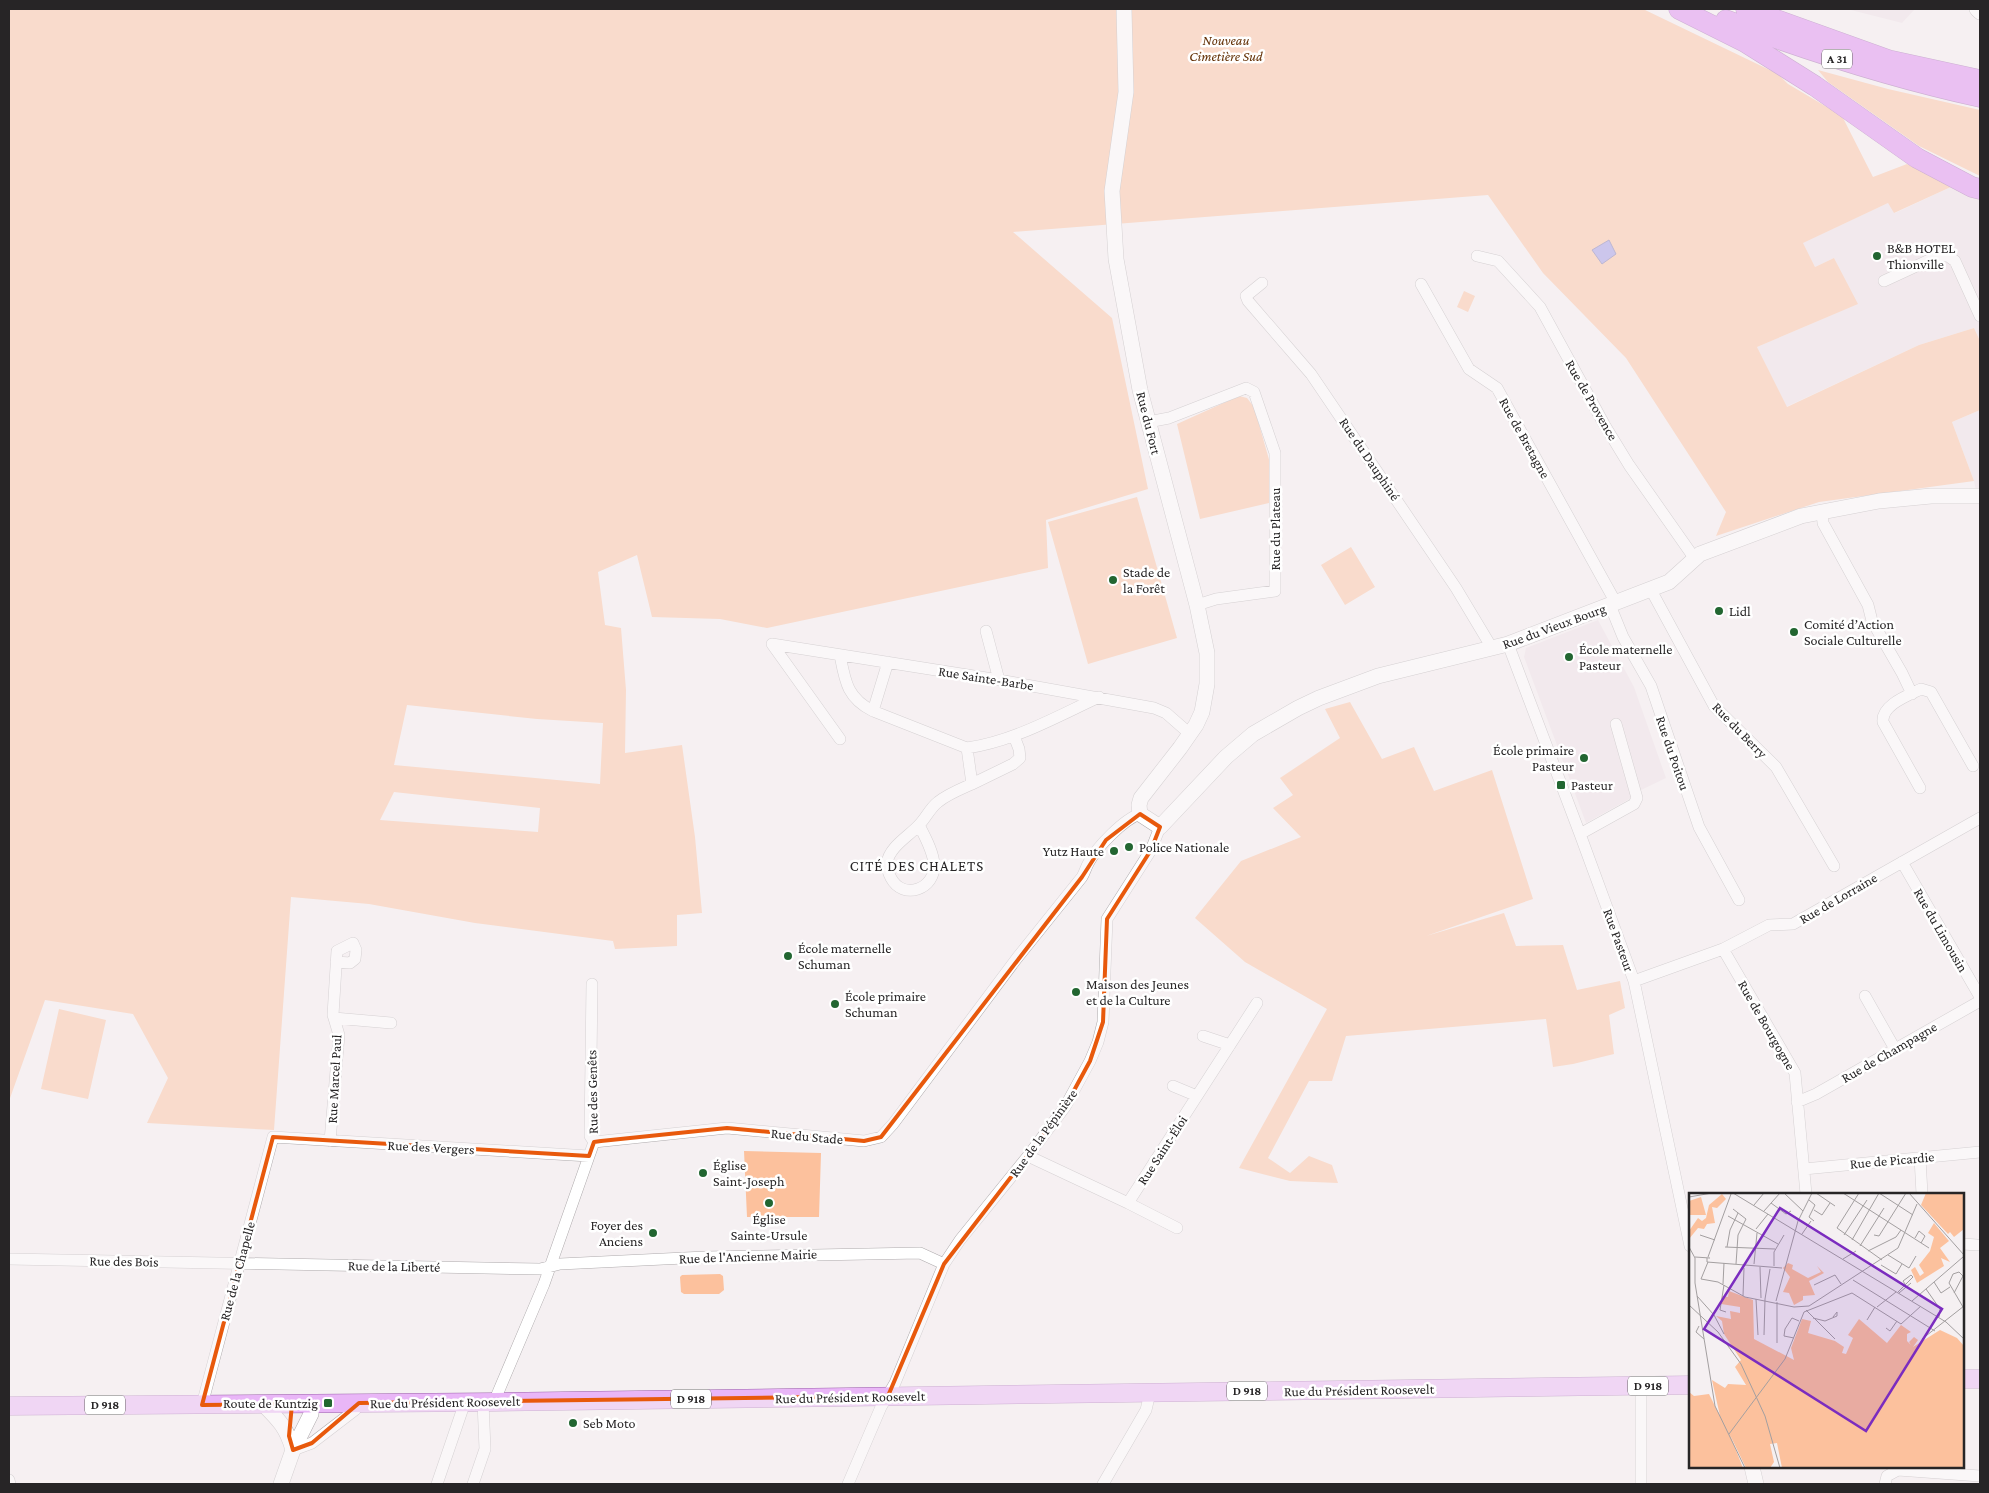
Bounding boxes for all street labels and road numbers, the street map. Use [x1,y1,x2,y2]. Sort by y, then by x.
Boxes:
road number: A 31 [1822,50,1852,68]
street label: Rue de Provence [1562,357,1622,443]
street label: Rue du Fort [1133,390,1165,457]
street label: Rue de Bretagne [1496,395,1554,481]
street label: Rue du Dauphiné [1336,414,1404,504]
street label: Rue du Plateau [1267,487,1283,571]
street label: Rue du Vieux Bourg [1500,600,1608,652]
street label: Rue Sainte-Barbe [937,663,1035,693]
street label: Rue du Berry [1709,699,1771,762]
street label: Rue du Poitou [1653,714,1693,793]
street label: Rue de Lorraine [1796,869,1880,927]
street label: Rue du Limousin [1911,885,1972,975]
street label: Rue Pasteur [1600,906,1638,974]
street label: Rue de Bourgogne [1735,977,1799,1073]
street label: Rue de Champagne [1838,1018,1940,1086]
street label: Rue Marcel Paul [324,1034,344,1124]
street label: Rue des Genêts [583,1050,601,1134]
street label: Rue de la Pépinière [1006,1086,1080,1180]
street label: Rue Saint-Éloi [1134,1112,1191,1188]
street label: Rue du Stade [770,1125,844,1147]
street label: Rue des Vergers [387,1137,475,1157]
street label: Rue de Picardie [1849,1148,1935,1172]
street label: Rue de la Chapelle [216,1220,258,1322]
street label: Rue de l'Ancienne Mairie [679,1246,817,1266]
street label: Rue des Bois [89,1252,159,1270]
street label: Rue de la Liberté [348,1257,440,1275]
road number: D 918 [1628,1376,1668,1395]
street label: Rue du Président Roosevelt [1284,1381,1435,1399]
road number: D 918 [1227,1382,1267,1400]
street label: Rue du Président Roosevelt [775,1388,926,1406]
road number: D 918 [671,1390,711,1408]
street label: Rue du Président Roosevelt [370,1393,521,1411]
road number: D 918 [85,1396,125,1414]

